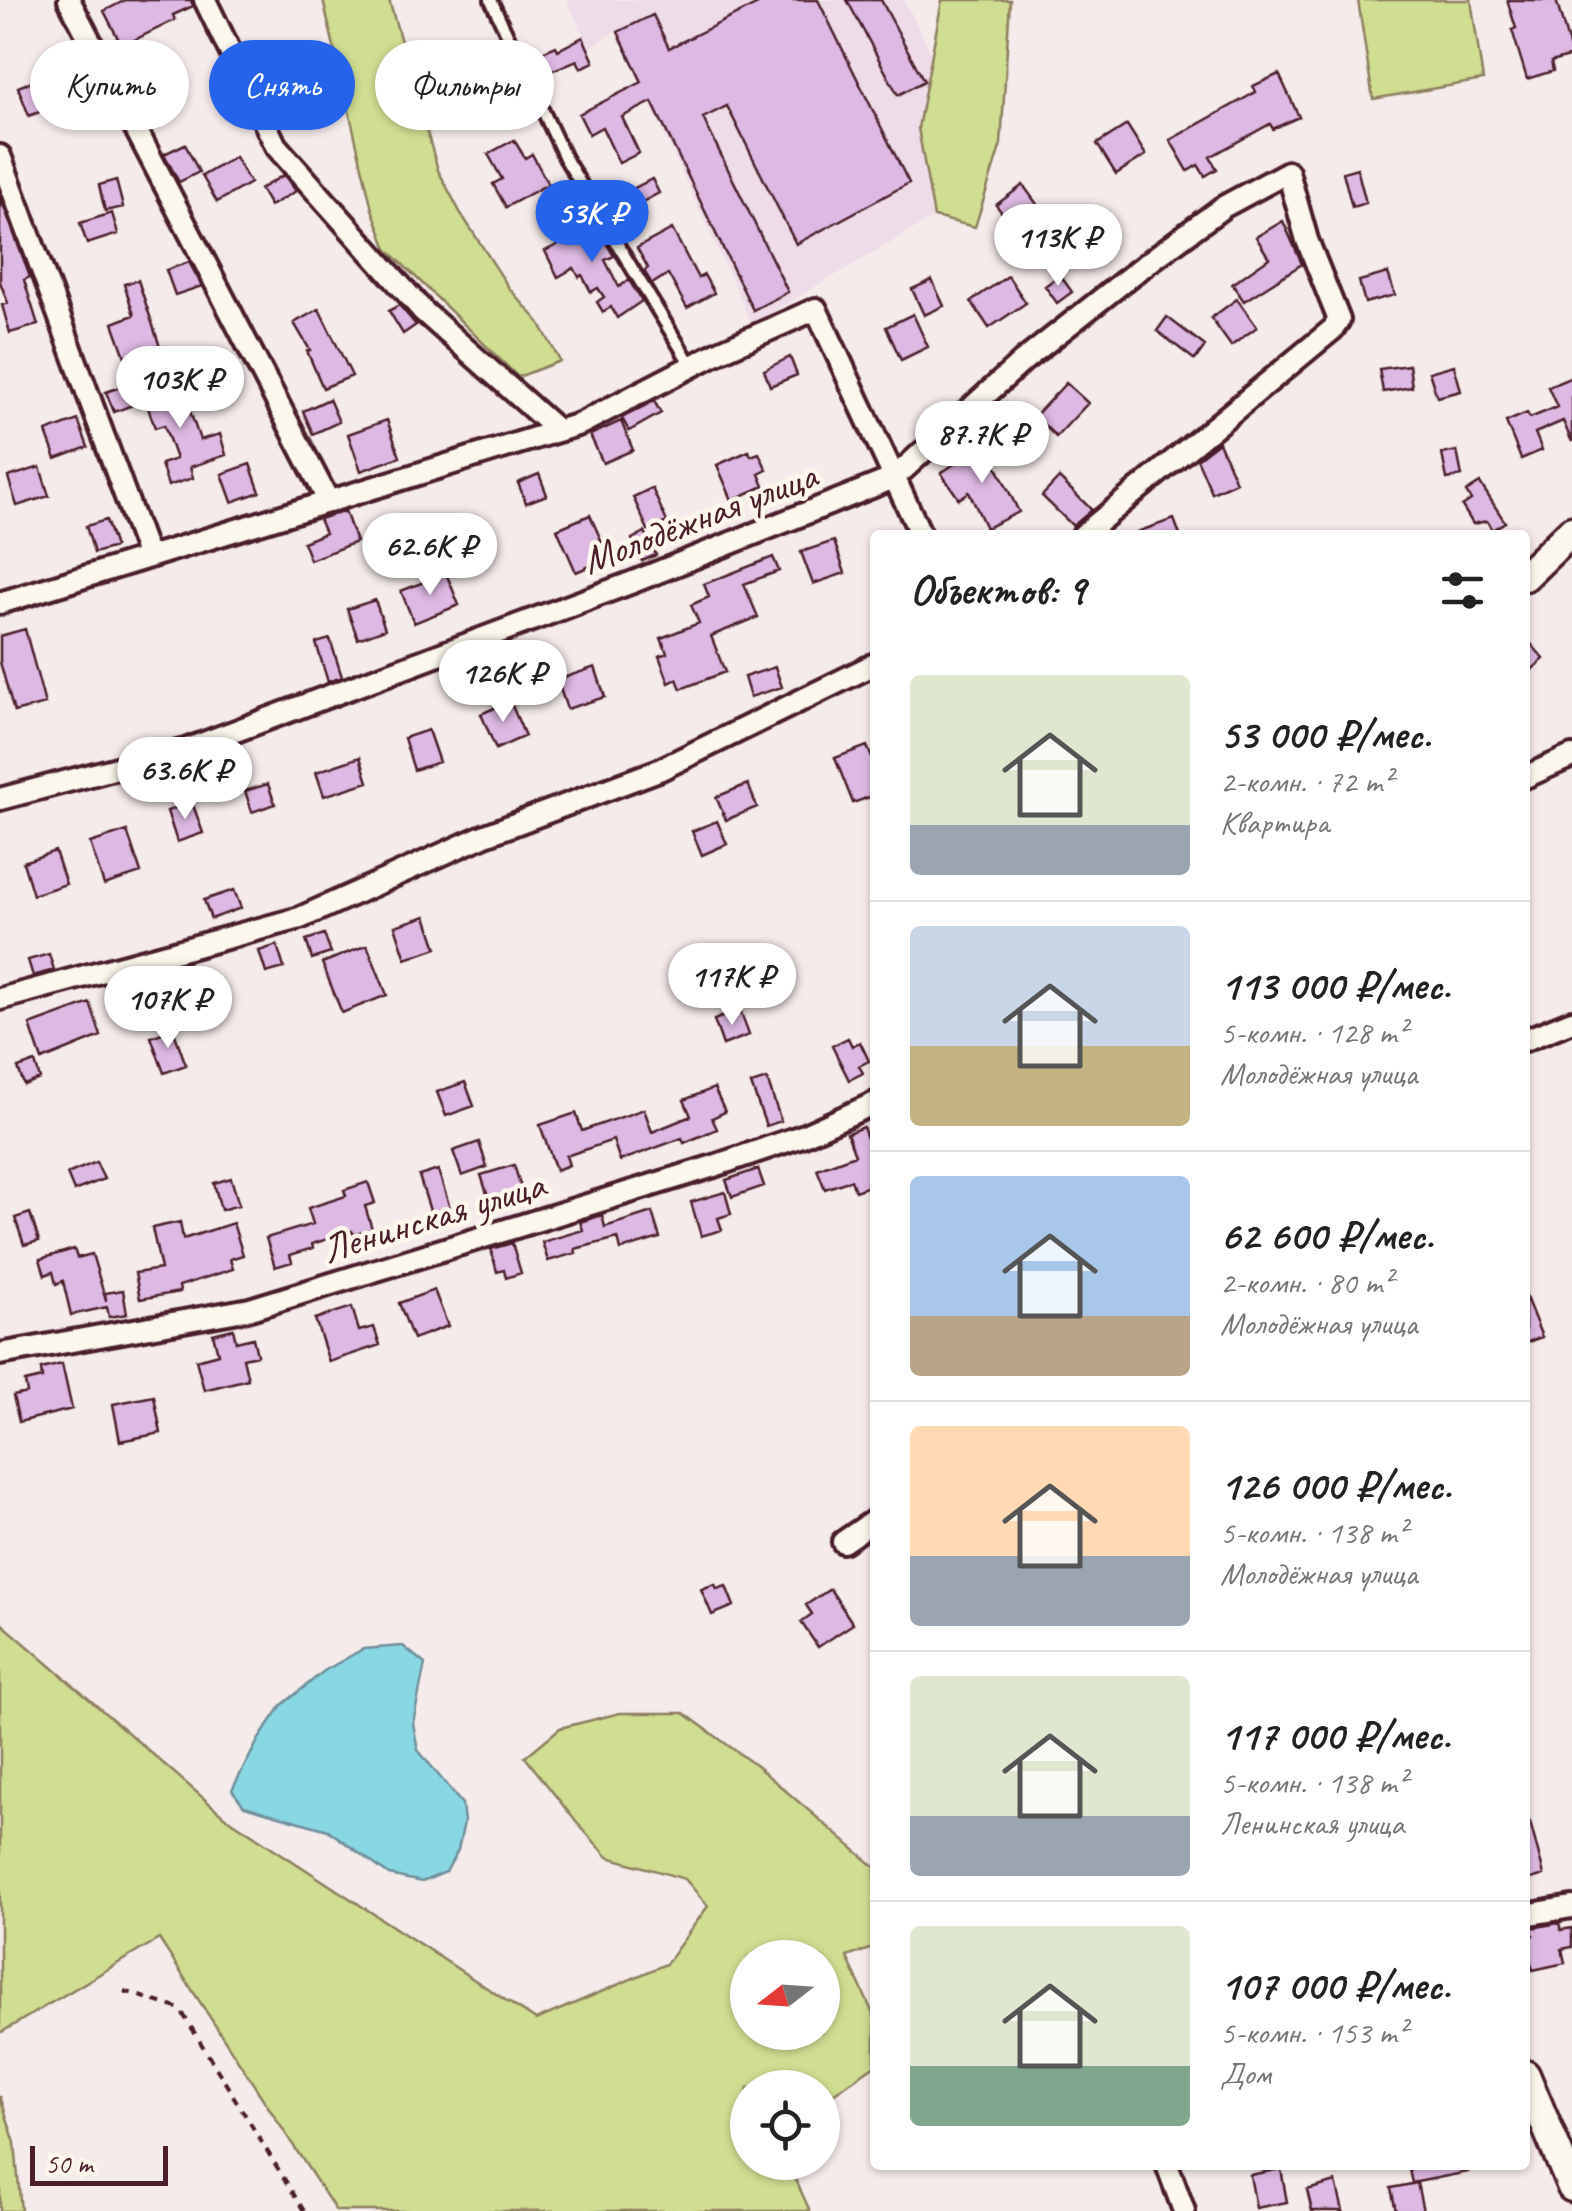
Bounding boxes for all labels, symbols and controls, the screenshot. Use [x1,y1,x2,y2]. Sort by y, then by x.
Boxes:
chip: Купить [30,40,189,130]
chip: Снять [209,40,355,130]
chip: Фильтры [375,40,554,130]
pin: 53K ₽ [522,180,662,265]
text: 53K ₽ [558,192,626,233]
pin: 113K ₽ [977,204,1139,289]
text: 113K ₽ [1016,216,1100,257]
pin: 103K ₽ [99,346,261,431]
text: 103K ₽ [138,358,222,399]
pin: 87.7K ₽ [890,401,1074,486]
text: 87.7K ₽ [937,413,1027,454]
street label: Молодёжная улица [575,449,826,585]
pin: 62.6K ₽ [338,513,522,598]
text: 62.6K ₽ [384,525,476,566]
icon: filters [1435,563,1490,618]
text: Объектов: 9 [910,564,1085,617]
pin: 126K ₽ [422,640,584,725]
text: 126K ₽ [461,652,545,693]
text: 53 000 ₽/мес. [1220,708,1431,761]
icon: home [990,715,1110,835]
pin: 63.6K ₽ [93,737,277,822]
text: 63.6K ₽ [139,749,231,790]
text: 2-комн. · 72 m² [1220,761,1392,802]
text: Квартира [1220,802,1329,843]
pin: 117K ₽ [651,943,813,1028]
text: 117K ₽ [690,955,774,996]
text: 113 000 ₽/мес. [1220,959,1450,1012]
pin: 107K ₽ [87,966,249,1051]
icon: home [990,966,1110,1086]
text: 107K ₽ [126,978,210,1019]
text: 5-комн. · 128 m² [1220,1012,1407,1053]
text: Молодёжная улица [1220,1053,1417,1094]
street label: Ленинская улица [316,1159,553,1275]
text: 62 600 ₽/мес. [1220,1209,1433,1262]
icon: home [990,1216,1110,1336]
text: 2-комн. · 80 m² [1220,1262,1392,1303]
text: Молодёжная улица [1220,1303,1417,1344]
text: 126 000 ₽/мес. [1220,1459,1451,1512]
icon: home [990,1466,1110,1586]
text: 5-комн. · 138 m² [1220,1512,1407,1553]
text: Молодёжная улица [1220,1553,1417,1594]
text: 117 000 ₽/мес. [1220,1709,1450,1762]
icon: home [990,1716,1110,1836]
text: 5-комн. · 138 m² [1220,1762,1407,1803]
text: Ленинская улица [1220,1803,1404,1844]
north arrow [730,1940,840,2050]
map controls [730,1940,840,2180]
text: 107 000 ₽/мес. [1220,1959,1450,2012]
icon: home [990,1966,1110,2086]
text: 5-комн. · 153 m² [1220,2012,1407,2053]
text: Дом [1220,2053,1271,2094]
button: locate [730,2070,840,2180]
scale bar [30,2141,168,2186]
text: 50 m [45,2146,93,2181]

